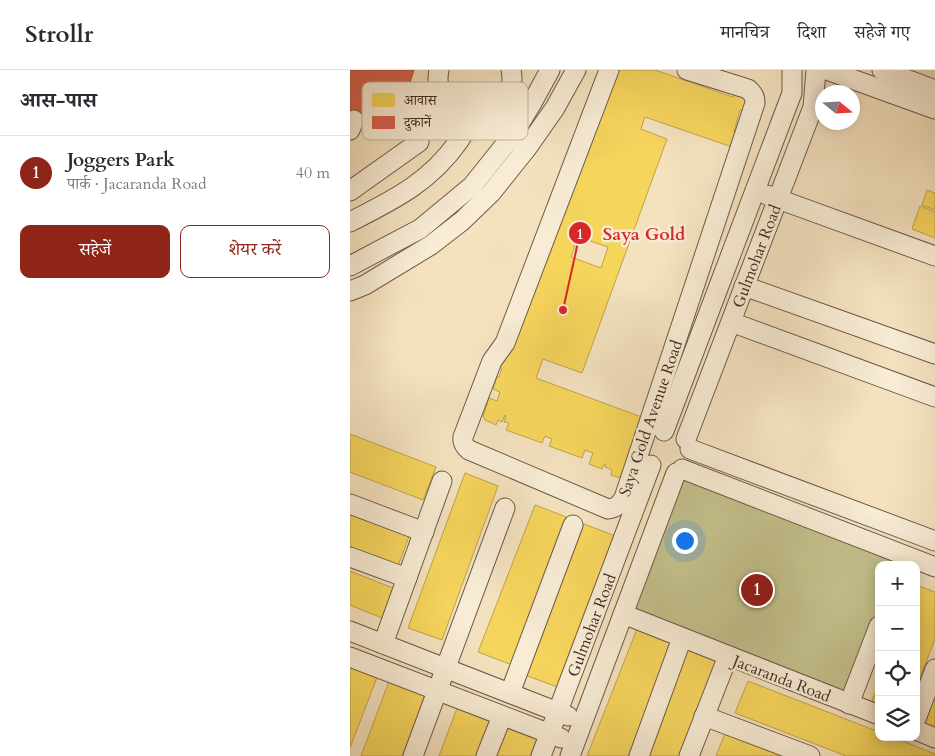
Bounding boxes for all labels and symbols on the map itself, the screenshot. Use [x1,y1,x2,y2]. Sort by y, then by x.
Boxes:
legend [362,82,528,140]
north arrow [815,85,860,130]
text: आवास [404,91,438,110]
text: दुकानें [403,113,432,132]
street label: Gulmohar Road [727,201,787,311]
callout: Saya Gold [567,217,695,250]
text: Saya Gold [603,222,686,247]
text: 1 [576,224,584,244]
street label: Saya Gold Avenue Road [614,337,688,500]
your location [672,528,698,554]
street label: Gulmohar Road [562,570,622,680]
pin: 1 [741,571,773,609]
street label: Jacaranda Road [728,649,834,708]

